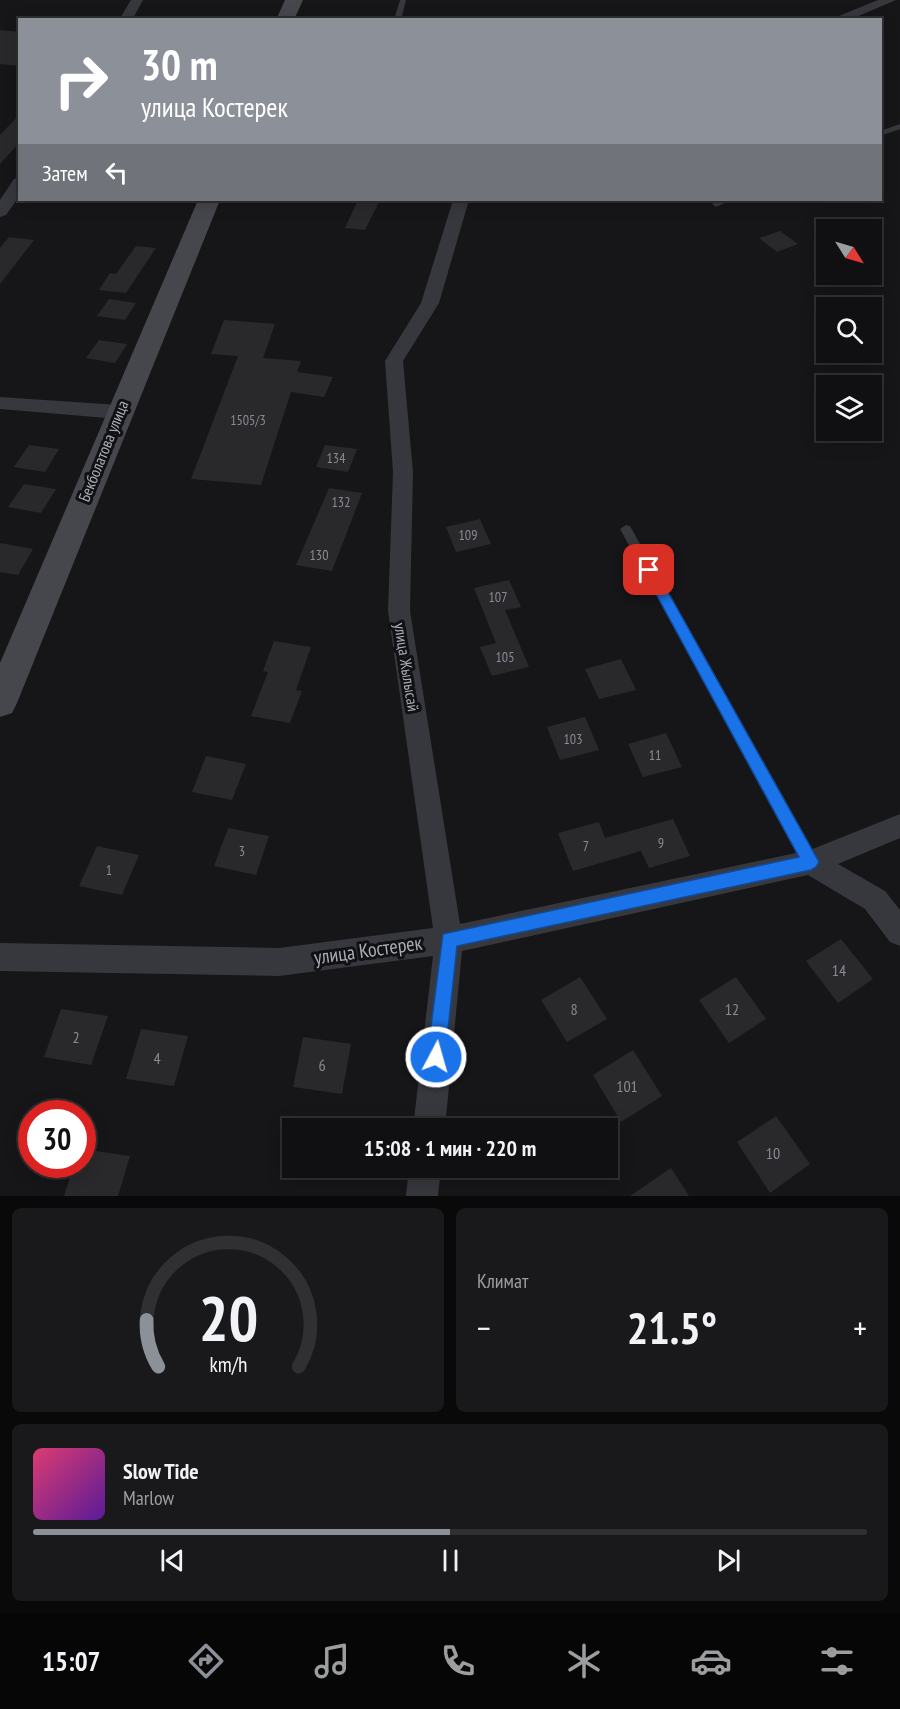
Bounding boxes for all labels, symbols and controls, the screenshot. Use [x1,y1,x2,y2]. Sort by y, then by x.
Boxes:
text: 30 m [141,37,218,92]
icon: right [42,42,120,120]
text: улица Костерек [141,90,288,124]
icon: left [100,156,133,189]
text: Затем [42,159,88,187]
north arrow [816,219,882,285]
map controls [816,219,882,441]
button: search [816,297,882,363]
button: layers [816,375,882,441]
street label: Бекболатова улица [74,397,132,505]
house number: 1505/3 [230,411,266,429]
house number: 134 [327,449,346,467]
house number: 132 [332,493,350,511]
house number: 109 [459,526,477,544]
pin [623,544,674,595]
house number: 130 [310,546,328,564]
icon: arrive [632,553,665,586]
house number: 107 [489,588,507,606]
street label: улица Жылысай [390,621,424,713]
house number: 105 [496,648,514,666]
house number: 103 [564,730,582,748]
house number: 11 [649,746,661,764]
house number: 9 [658,834,664,852]
house number: 7 [583,837,589,855]
house number: 3 [239,842,245,860]
house number: 1 [106,861,112,879]
street label: улица Костерек [312,930,424,970]
house number: 14 [832,960,846,980]
house number: 8 [570,999,578,1019]
house number: 12 [725,999,739,1019]
position arrow [404,1025,468,1089]
house number: 2 [72,1027,80,1047]
house number: 4 [153,1048,161,1068]
house number: 6 [318,1055,326,1075]
house number: 101 [616,1076,638,1096]
speed limit sign: 30 [18,1100,96,1178]
text: 15:08 · 1 мин · 220 m [364,1134,536,1162]
house number: 10 [766,1143,780,1163]
text: Климат [477,1268,528,1294]
text: 20 [198,1277,258,1358]
text: 21.5° [627,1298,717,1356]
text: − [477,1306,491,1349]
text: + [853,1306,867,1349]
text: km/h [209,1350,247,1378]
text: Slow Tide [123,1457,199,1485]
text: Marlow [123,1485,174,1511]
icon: previous [156,1544,189,1577]
icon: pause [434,1544,467,1577]
icon: next [712,1544,745,1577]
icon: directions [185,1640,227,1682]
icon: music [311,1640,353,1682]
icon: phone [437,1640,479,1682]
icon: climate [563,1640,605,1682]
icon: car [690,1640,732,1682]
icon: filters [816,1640,858,1682]
text: 15:07 [42,1644,101,1678]

